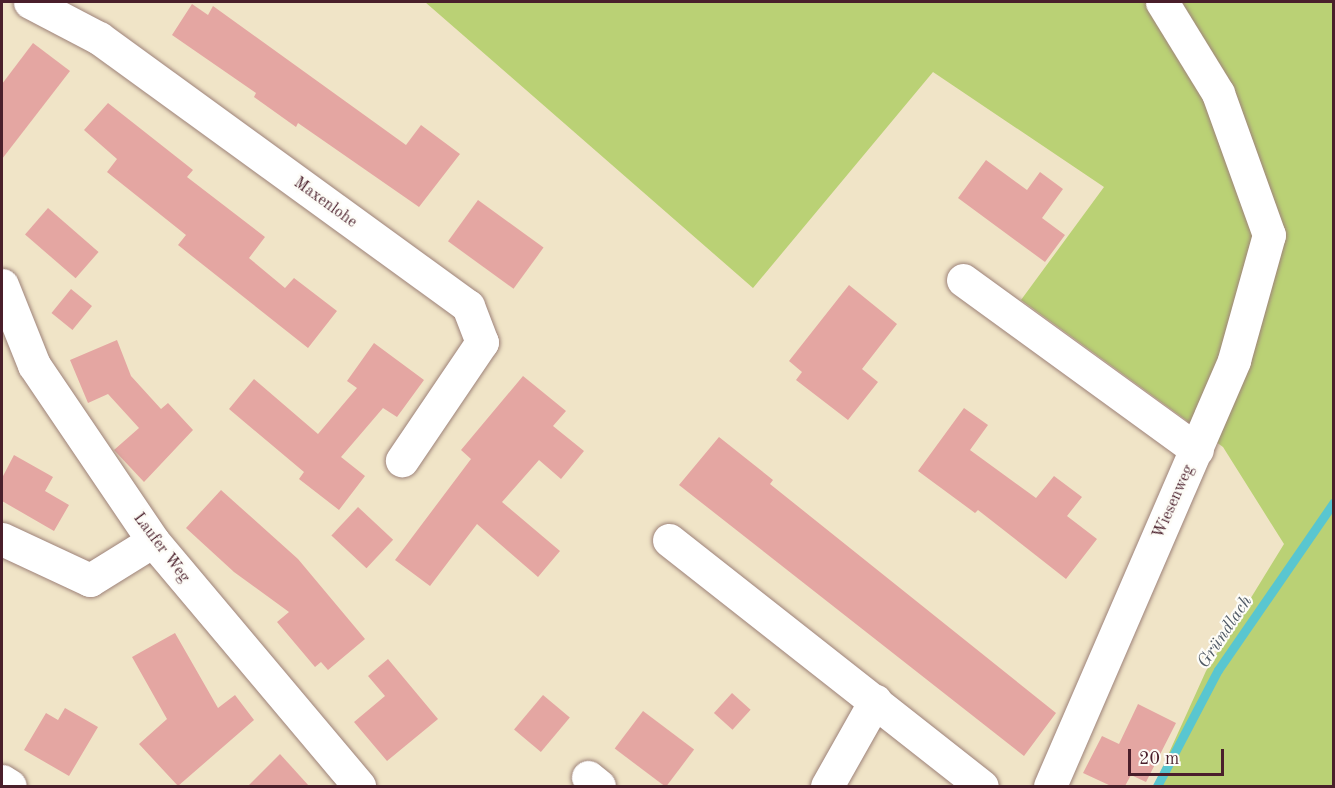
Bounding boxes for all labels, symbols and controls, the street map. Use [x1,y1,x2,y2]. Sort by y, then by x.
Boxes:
street label: Maxenlohe [290,174,360,232]
street label: Wiesenweg [1149,462,1199,542]
street label: Laufer Weg [129,509,193,587]
water label: Gründlach [1193,592,1257,672]
scale bar [1131,737,1227,775]
text: 20 m [1139,750,1179,768]

